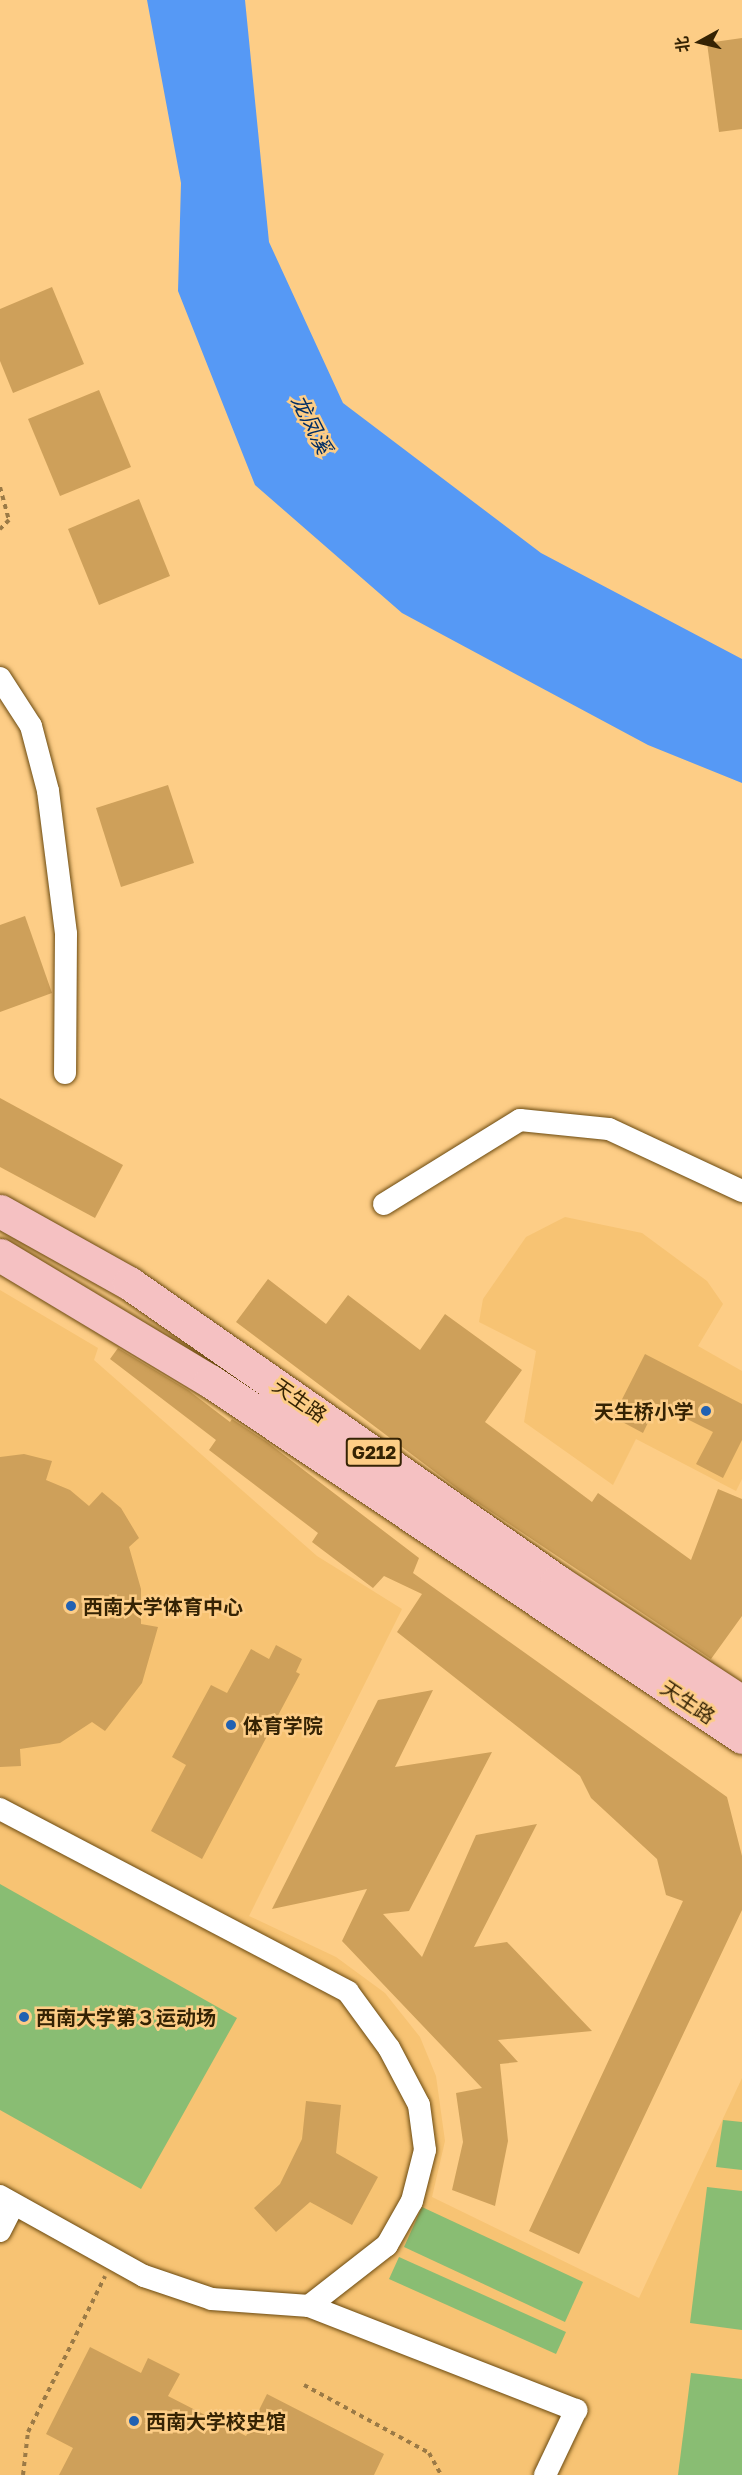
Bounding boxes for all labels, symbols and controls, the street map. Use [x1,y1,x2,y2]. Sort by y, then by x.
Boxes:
north arrow [670,12,730,72]
text: 北 [671,35,693,54]
water label: 龙凤溪 [286,390,338,458]
street label: 天生路 [269,1373,331,1427]
place label: 天生桥小学 [594,1399,694,1423]
marker: 天生桥小学 [699,1404,713,1418]
road number: G212 [346,1437,403,1467]
place label: 西南大学体育中心 [83,1594,243,1618]
marker: 西南大学体育中心 [64,1599,78,1613]
street label: 天生路 [656,1675,720,1729]
place label: 体育学院 [243,1713,323,1737]
marker: 体育学院 [224,1718,238,1732]
place label: 西南大学第３运动场 [36,2005,216,2029]
marker: 西南大学第３运动场 [17,2010,31,2024]
place label: 西南大学校史馆 [146,2409,286,2433]
marker: 西南大学校史馆 [127,2414,141,2428]

